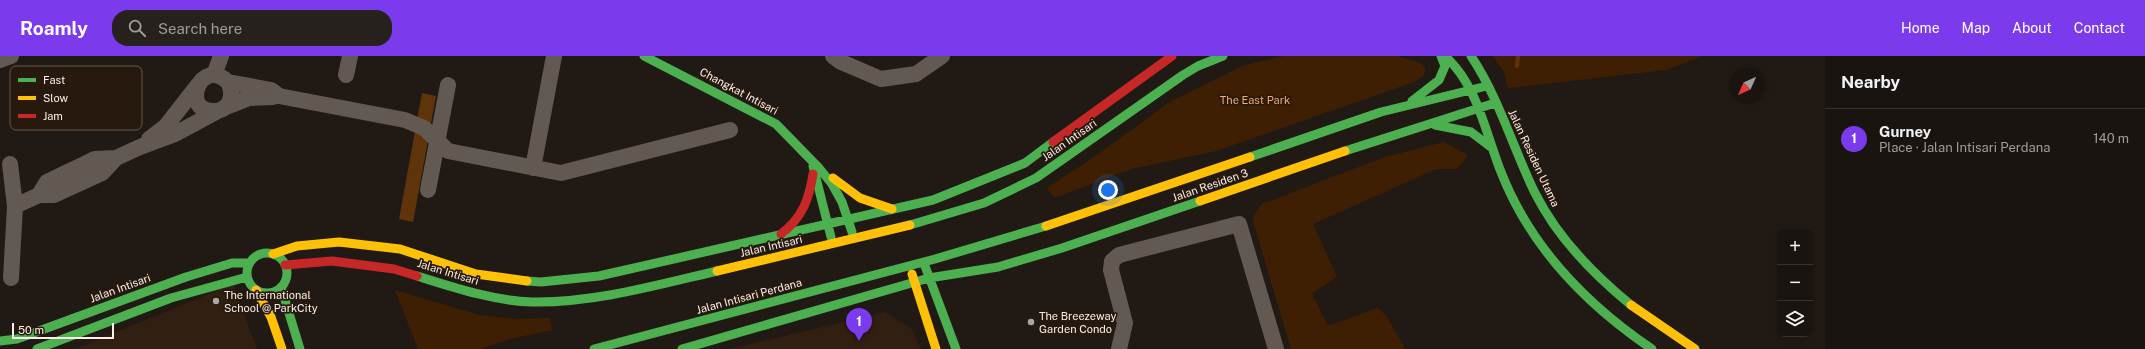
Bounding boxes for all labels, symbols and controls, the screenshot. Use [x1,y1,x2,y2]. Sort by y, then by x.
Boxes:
search box [112,10,392,46]
text: Roamly [20,17,88,39]
icon: search [126,17,148,39]
text: Search here [158,20,242,37]
text: Home [1901,20,1940,36]
text: Map [1962,20,1990,36]
text: About [2012,20,2052,36]
text: Contact [2074,20,2125,36]
street label: Changkat Intisari [698,65,780,117]
legend [10,66,142,130]
north arrow [1729,68,1765,104]
text: Nearby [1841,72,1900,92]
text: Fast [43,74,65,86]
text: Slow [43,92,69,104]
park label: The East Park [1220,94,1290,106]
street label: Jalan Residen Utama [1506,107,1562,209]
text: Jam [43,110,63,122]
street label: Jalan Intisari [1039,117,1099,163]
text: Gurney [1879,123,1931,140]
text: 1 [1851,131,1857,146]
text: 140 m [2093,131,2129,146]
text: Place · Jalan Intisari Perdana [1879,140,2050,155]
street label: Jalan Residen 3 [1171,166,1249,204]
your location [1098,180,1118,200]
map controls [1777,229,1813,337]
button: + [1777,229,1813,265]
street label: Jalan Intisari [739,233,803,259]
street label: Jalan Intisari [416,257,480,287]
button: − [1777,265,1813,301]
street label: Jalan Intisari [88,271,152,305]
street label: Jalan Intisari Perdana [695,276,803,316]
place label: The International School @ ParkCity [224,289,318,314]
marker: The International School @ ParkCity [211,296,221,306]
button: layers [1777,301,1813,337]
pin: 1 [846,308,872,341]
place label: The Breezeway Garden Condo [1039,310,1116,335]
marker: The Breezeway Garden Condo [1026,317,1036,327]
scale bar [12,321,114,340]
text: 50 m [18,324,44,336]

